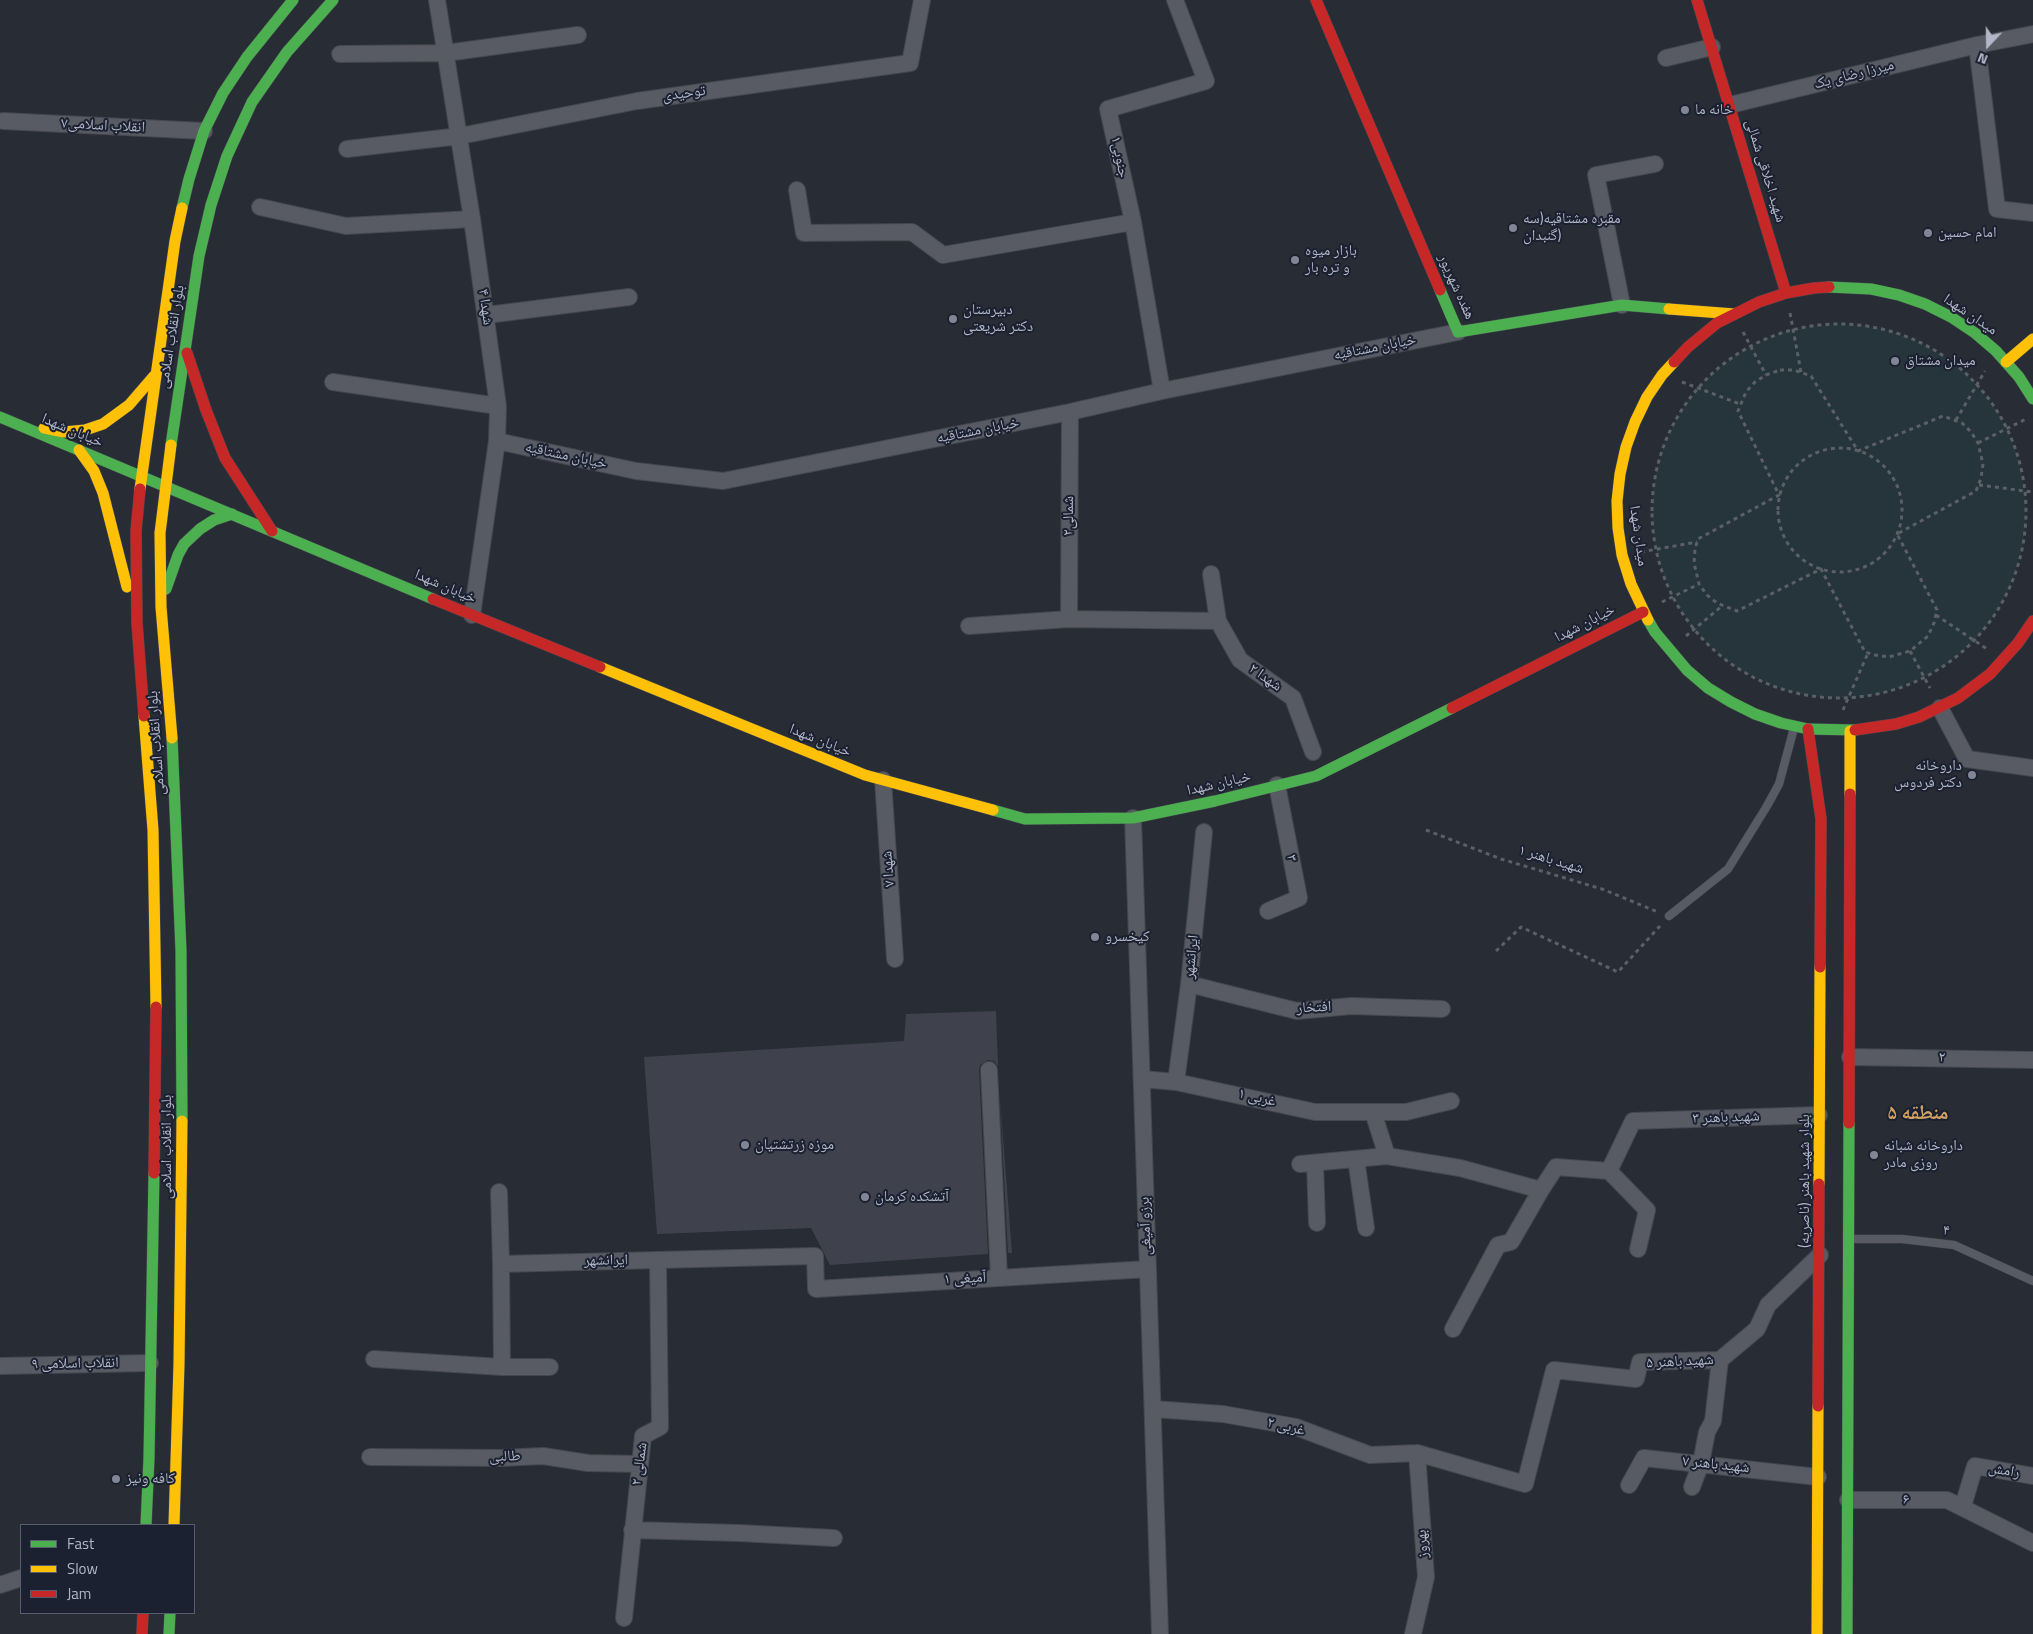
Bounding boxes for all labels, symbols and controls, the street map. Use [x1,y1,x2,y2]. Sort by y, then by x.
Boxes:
north arrow [1963,20,2013,70]
text: N [1974,48,1991,71]
street label: میرزا رضای یک [1812,56,1896,94]
street label: توحیدی [661,82,707,106]
place label: خانه ما [1695,101,1733,119]
marker: خانه ما [1679,104,1691,116]
street label: انقلاب اسلامی۷ [61,115,145,137]
street label: شهید اخلاقی شمالی [1741,117,1789,225]
street label: جنوبی۱ [1106,135,1132,179]
place label: مقبره مشتاقیه(سه گنبدان) [1523,210,1621,245]
marker: مقبره مشتاقیه(سه گنبدان) [1507,222,1519,234]
place label: امام حسین [1938,224,1996,242]
marker: امام حسین [1922,227,1934,239]
place label: بازار میوه و تره بار [1305,242,1357,277]
street label: هفده شهریور [1434,252,1478,322]
marker: بازار میوه و تره بار [1289,254,1301,266]
street label: بلوار انقلاب اسلامی [155,284,189,390]
street label: شهدا ۴ [474,288,496,326]
street label: میدان شهدا [1940,290,2000,340]
place label: دبیرستان دکتر شریعتی [963,301,1033,336]
marker: دبیرستان دکتر شریعتی [947,313,959,325]
street label: خیابان مشتاقیه [1332,331,1418,365]
place label: ميدان مشتاق [1905,352,1976,370]
marker: ميدان مشتاق [1889,355,1901,367]
street label: خیابان شهدا [39,410,105,452]
street label: خیابان مشتاقیه [935,414,1021,448]
street label: خیابان مشتاقیه [523,439,609,473]
street label: شمالی۲ [1060,496,1078,536]
street label: میدان شهدا [1625,504,1651,568]
street label: خیابان شهدا [412,566,478,608]
street label: خیابان شهدا [1552,601,1618,647]
street label: شهدا ۲ [1245,660,1285,696]
street label: بلوار انقلاب اسلامی [144,690,170,796]
street label: خیابان شهدا [786,720,854,762]
place label: داروخانه دکتر فردوس [1894,757,1962,792]
street label: خیابان شهدا [1185,768,1253,800]
marker: داروخانه دکتر فردوس [1966,769,1978,781]
street label: شهید باهنر ۱ [1516,842,1586,878]
street label: شهدا ۷ [879,850,899,888]
street label: ۳ [1282,853,1300,863]
place label: کیخسرو [1105,928,1150,946]
marker: کیخسرو [1089,931,1101,943]
street label: ایرانشهر [1181,934,1203,980]
street label: افتخار [1296,998,1332,1018]
street label: ۲ [1938,1049,1946,1067]
street label: ۱ غربی [1236,1085,1278,1111]
street label: بلوار انقلاب اسلامی [158,1095,176,1199]
district label: منطقه ۵ [1887,1102,1949,1126]
street label: شهید باهنر ۳ [1692,1108,1760,1128]
street label: بلوار شهید باهنر (ناصریه) [1796,1114,1814,1248]
place label: موزه زرتشتیان [755,1136,834,1154]
place label: داروخانه شبانه روزی مادر [1884,1137,1963,1172]
marker: موزه زرتشتیان [739,1139,751,1151]
marker: داروخانه شبانه روزی مادر [1868,1149,1880,1161]
place label: آتشکده کرمان [875,1188,949,1206]
marker: آتشکده کرمان [859,1191,871,1203]
street label: برزو آمیغی [1136,1196,1156,1256]
street label: ۴ [1941,1222,1951,1240]
street label: ایرانشهر [584,1252,628,1270]
street label: آمیغی ۱ [943,1269,987,1289]
street label: شهید باهنر ۵ [1646,1351,1714,1373]
street label: انقلاب اسلامی ۹ [31,1354,119,1374]
street label: ۲ غربی [1265,1414,1307,1440]
street label: ۲ شمالی [628,1441,652,1487]
street label: طالبی [489,1447,521,1467]
street label: شهید باهنر ۷ [1682,1453,1750,1477]
street label: رامش [1987,1459,2021,1483]
place label: کافه ونیز [126,1470,175,1488]
marker: کافه ونیز [110,1473,122,1485]
street label: ۶ [1902,1491,1910,1509]
legend [20,1524,195,1614]
street label: بهروز [1413,1529,1433,1559]
text: Fast [67,1532,94,1555]
text: Slow [67,1557,98,1580]
text: Jam [67,1582,91,1605]

